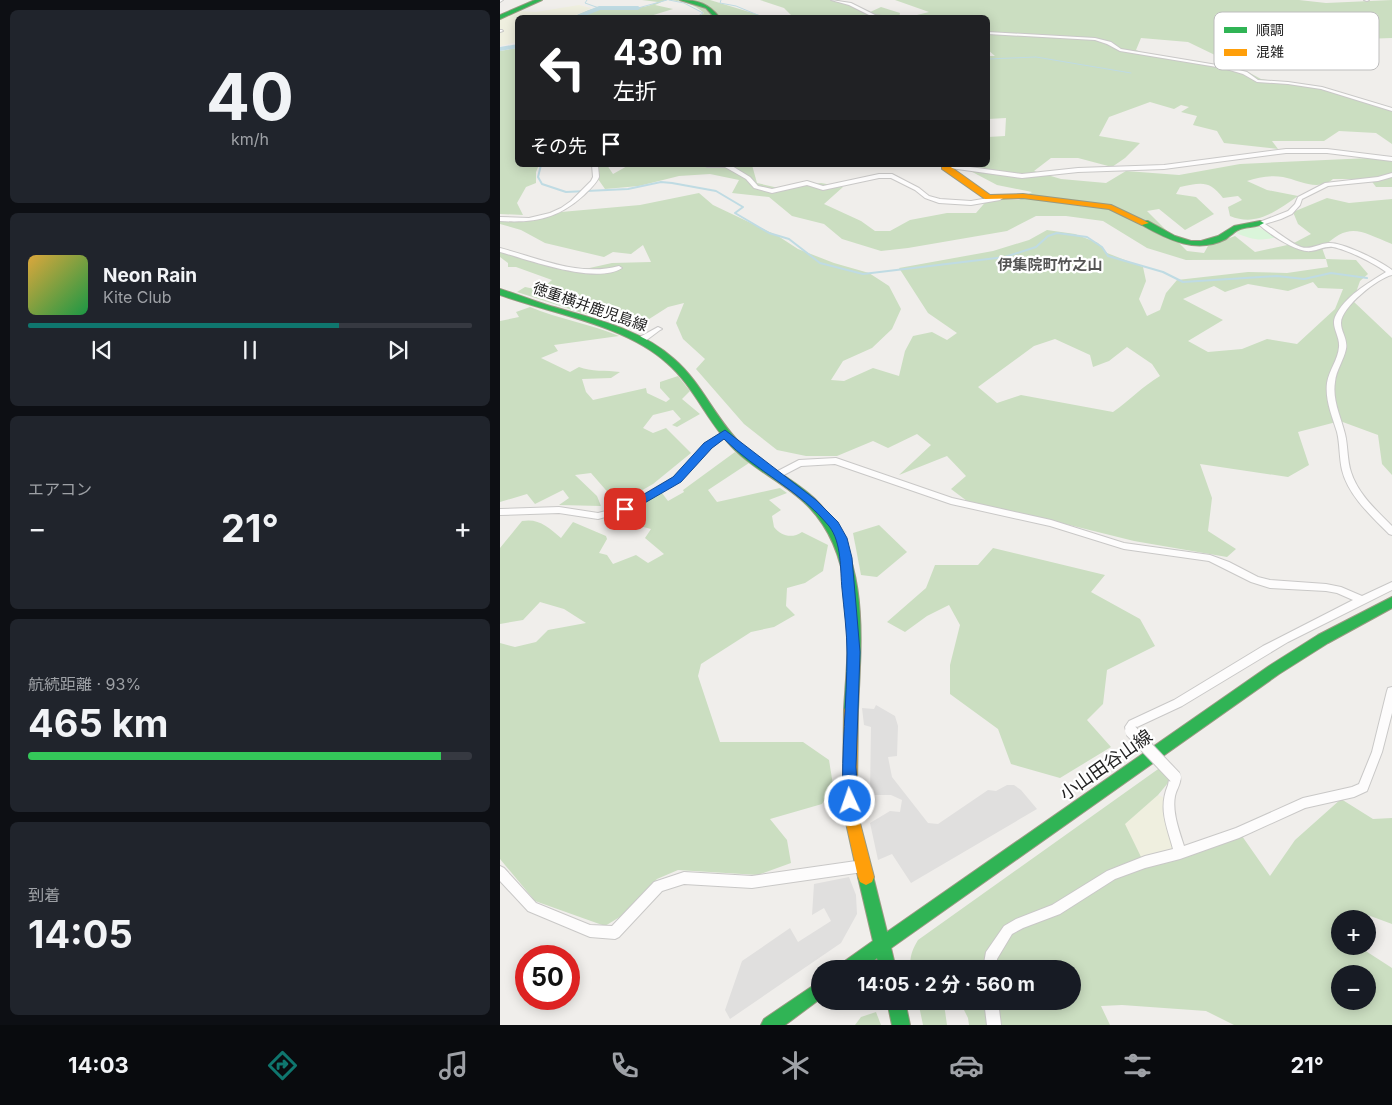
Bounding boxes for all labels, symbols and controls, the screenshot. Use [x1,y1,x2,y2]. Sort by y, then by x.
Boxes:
legend [1214,12,1379,70]
text: 順調 [1256,21,1284,38]
text: 430 m [613,31,723,73]
icon: left [530,35,595,100]
text: 混雑 [1256,43,1284,60]
text: 40 [206,57,294,136]
text: 左折 [613,78,657,104]
text: km/h [231,129,269,149]
icon: arrive [597,130,625,158]
text: その先 [530,135,587,158]
district label: 伊集院町竹之山 [997,255,1103,274]
text: Neon Rain [103,264,197,287]
street label: 徳重横井鹿児島線 [530,278,650,335]
text: Kite Club [103,287,172,307]
icon: previous [88,336,116,364]
icon: pause [236,336,264,364]
icon: next [384,336,412,364]
text: エアコン [28,479,92,499]
pin [604,488,646,530]
icon: arrive [611,495,639,523]
text: 21° [221,505,279,551]
text: − [28,511,47,545]
text: + [453,511,472,545]
text: 航続距離 · 93% [28,674,141,694]
text: 465 km [28,700,168,746]
street label: 小山田谷山線 [1055,725,1156,804]
position arrow [823,774,875,826]
text: 到着 [28,885,60,905]
map controls [1331,910,1376,1010]
button: + [1331,910,1376,955]
text: 14:05 [28,911,133,957]
speed limit sign: 50 [515,945,580,1010]
button: − [1331,965,1376,1010]
text: 14:05 · 2 分 · 560 m [857,973,1035,996]
icon: directions [265,1048,300,1083]
icon: music [436,1048,471,1083]
icon: phone [607,1048,642,1083]
icon: climate [778,1048,813,1083]
icon: car [949,1048,984,1083]
icon: filters [1120,1048,1155,1083]
text: 14:03 [68,1052,129,1078]
text: 21° [1291,1052,1324,1078]

